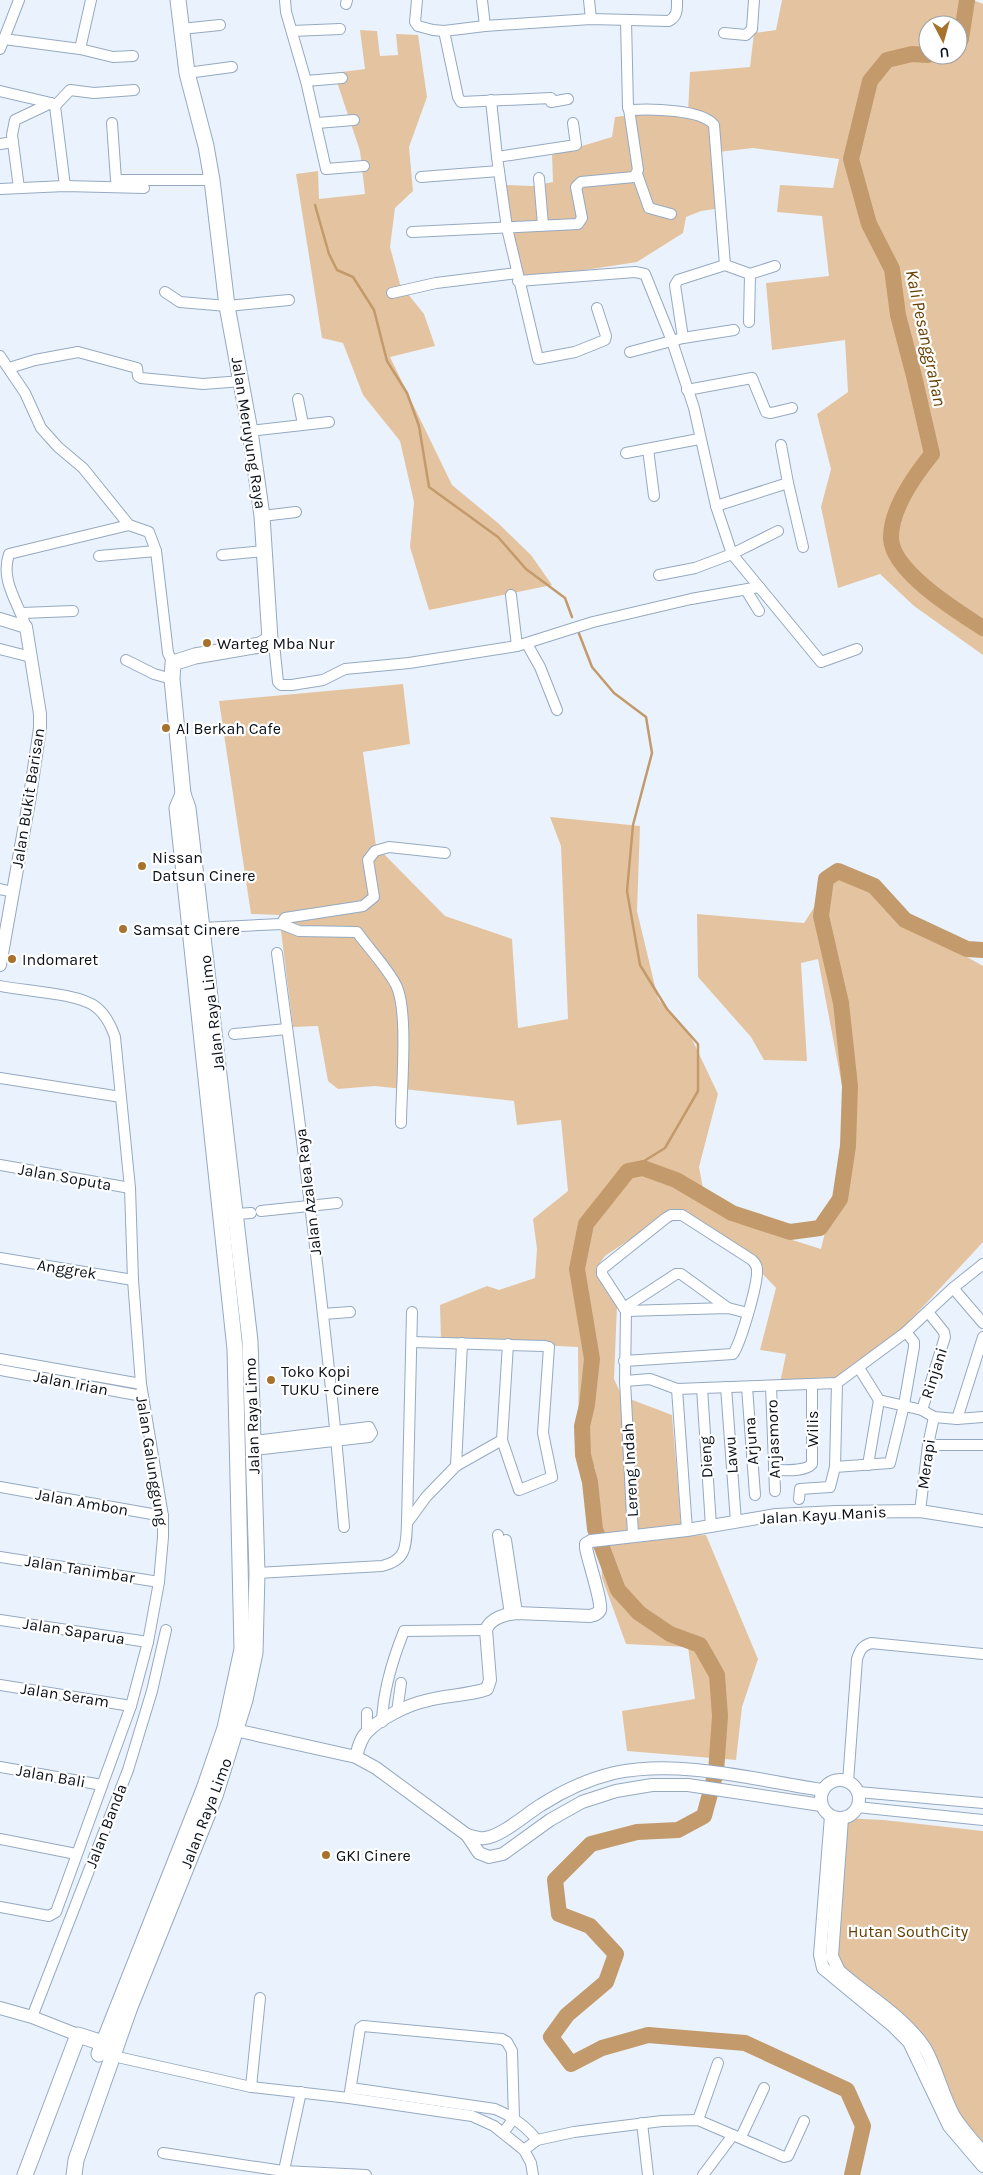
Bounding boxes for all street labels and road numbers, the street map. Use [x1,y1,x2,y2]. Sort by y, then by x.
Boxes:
street label: Jalan Meruyung Raya [228,356,270,510]
street label: Jalan Bukit Barisan [8,727,48,869]
street label: Jalan Raya Limo [195,954,229,1072]
street label: Jalan Azalea Raya [291,1127,325,1257]
street label: Jalan Soputa [17,1159,113,1195]
street label: Anggrek [36,1255,98,1283]
street label: Rinjani [917,1345,951,1401]
street label: Jalan Raya Limo [240,1357,264,1475]
street label: Jalan Irian [32,1366,110,1400]
street label: Jalan Galunggung [132,1395,172,1527]
street label: Anjasmoro [762,1399,784,1479]
street label: Wilis [803,1411,822,1447]
street label: Arjuna [740,1416,762,1466]
street label: Lereng Indah [618,1422,642,1518]
street label: Dieng [695,1435,717,1479]
street label: Lawu [720,1436,742,1474]
street label: Merapi [913,1438,939,1490]
street label: Jalan Ambon [34,1484,130,1520]
street label: Jalan Kayu Manis [759,1502,887,1528]
street label: Jalan Tanimbar [24,1551,136,1587]
street label: Jalan Saparua [22,1614,126,1648]
street label: Jalan Seram [19,1679,111,1711]
street label: Jalan Raya Limo [176,1755,236,1871]
street label: Jalan Bali [15,1761,87,1791]
street label: Jalan Banda [81,1781,131,1871]

